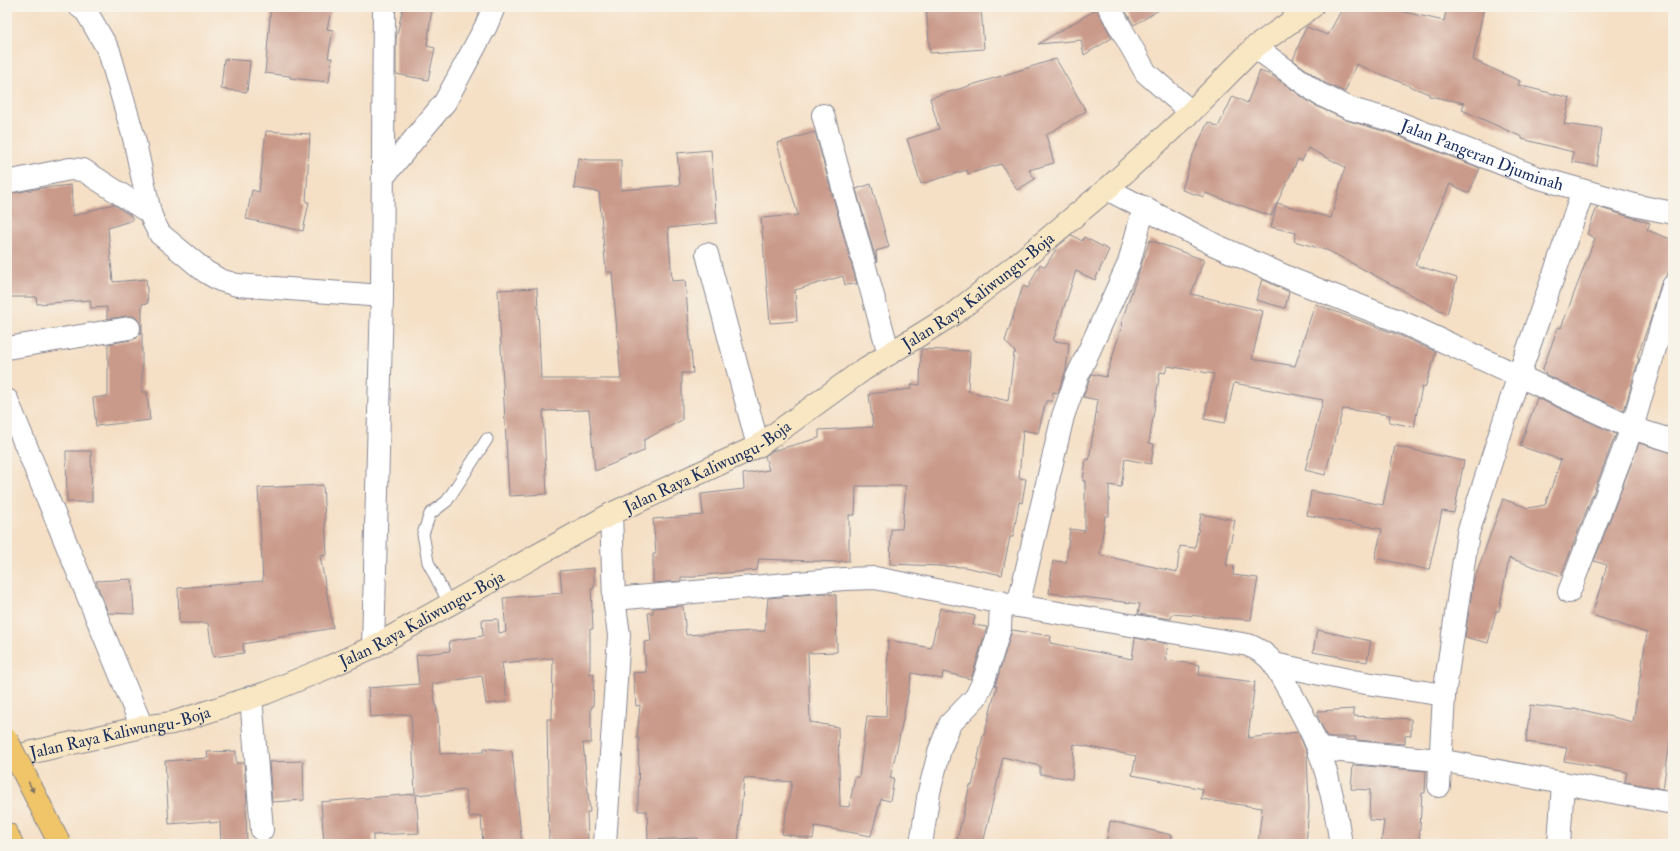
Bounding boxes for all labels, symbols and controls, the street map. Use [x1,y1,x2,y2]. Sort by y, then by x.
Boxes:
street label: Jalan Pangeran Djuminah [1396,114,1566,195]
street label: Jalan Raya Kaliwungu-Boja [897,227,1059,356]
street label: Jalan Raya Kaliwungu-Boja [620,415,796,519]
street label: Jalan Raya Kaliwungu-Boja [335,565,509,673]
street label: Jalan Raya Kaliwungu-Boja [27,701,214,765]
one-way arrow [28,781,34,793]

